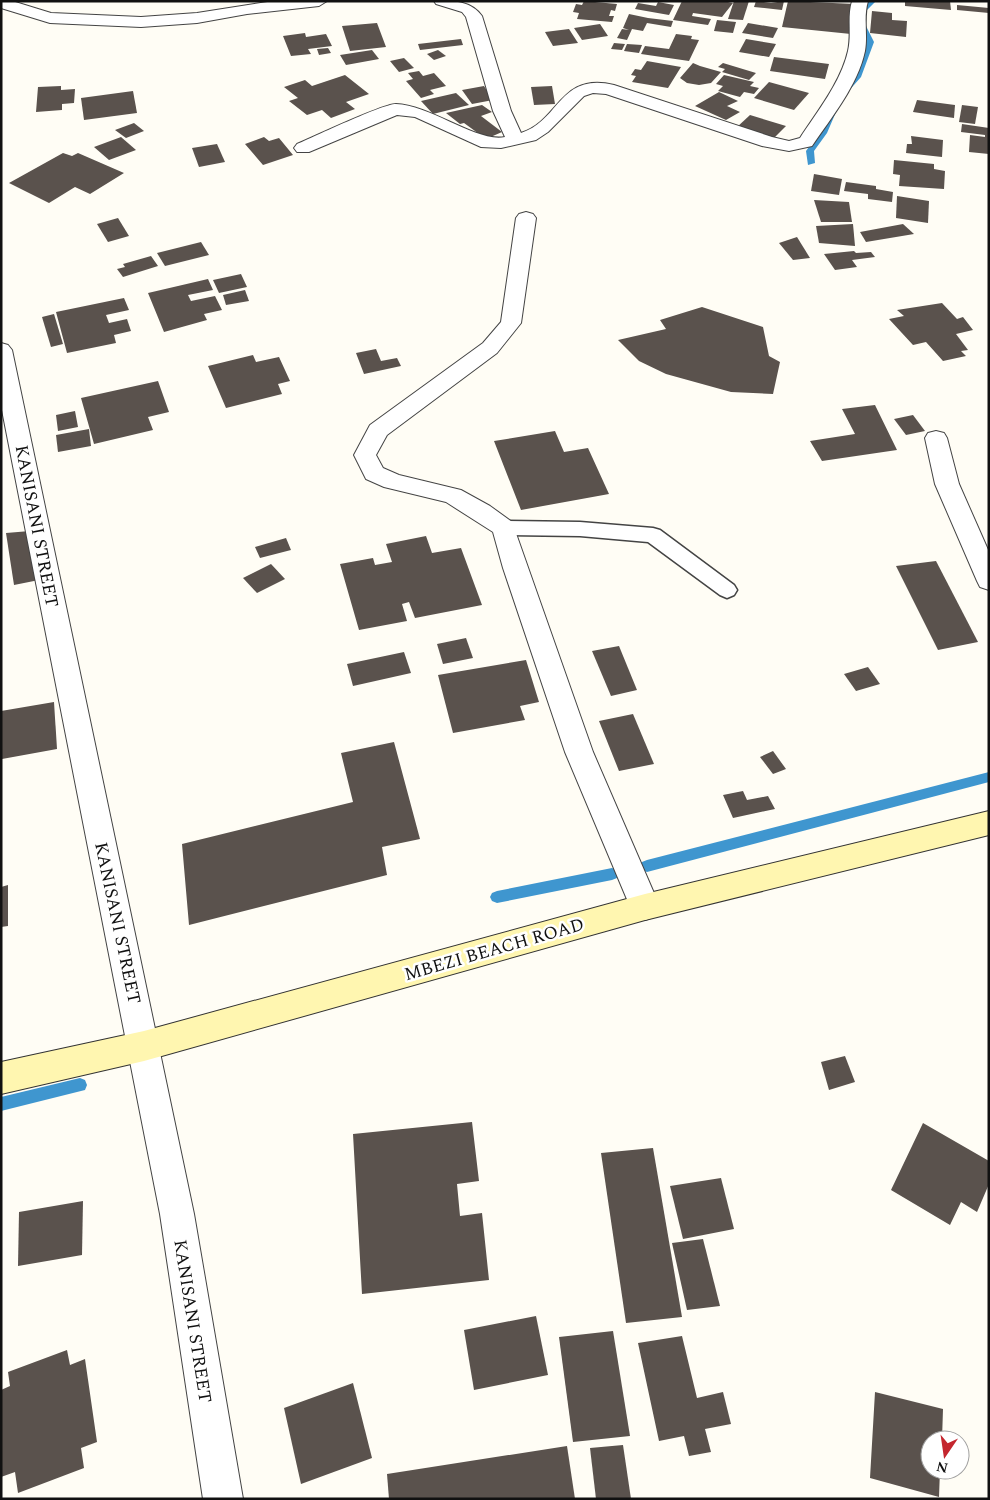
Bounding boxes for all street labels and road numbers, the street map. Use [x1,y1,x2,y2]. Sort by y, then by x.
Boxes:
street label: KANISANI STREET [8,443,65,610]
street label: KANISANI STREET [87,840,148,1007]
street label: MBEZI BEACH ROAD [401,911,587,988]
street label: KANISANI STREET [166,1238,219,1405]

